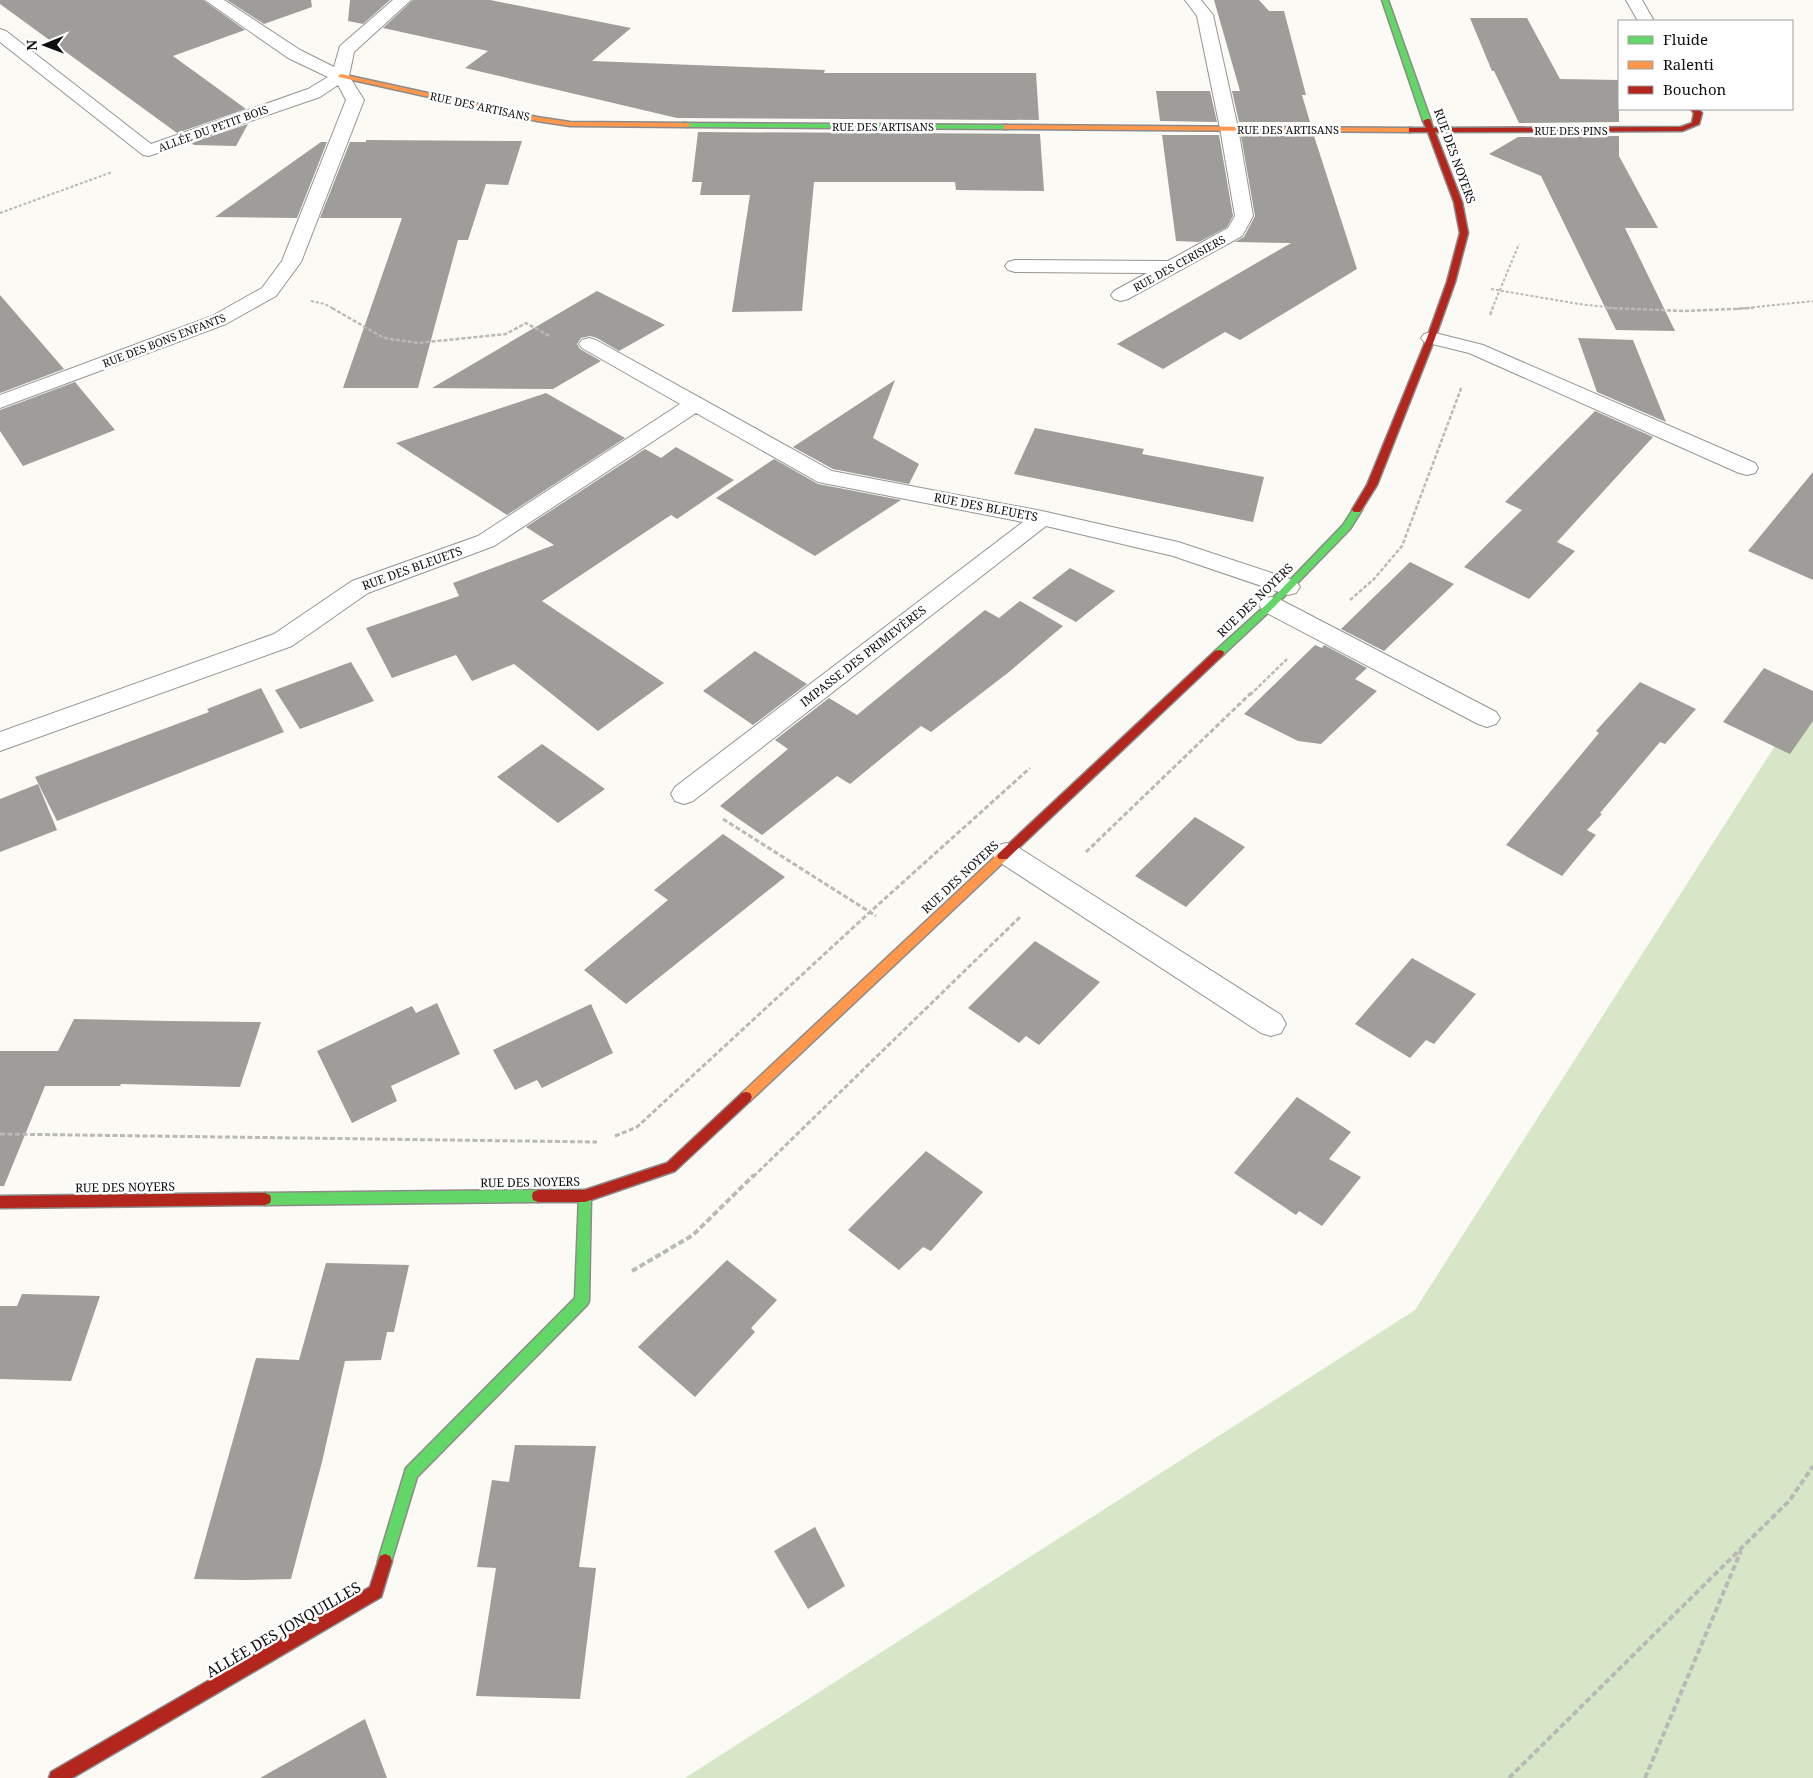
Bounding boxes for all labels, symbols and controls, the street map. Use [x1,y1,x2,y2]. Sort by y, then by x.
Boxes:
north arrow [20,20,70,70]
legend [1618,20,1793,110]
text: Fluide [1663,29,1708,49]
text: N [22,40,41,51]
text: Ralenti [1663,54,1714,74]
text: Bouchon [1663,79,1727,99]
street label: RUE DES ARTISANS [429,88,531,124]
street label: ALLÉE DU PETIT BOIS [156,101,270,155]
street label: RUE DES NOYERS [1430,106,1480,206]
street label: RUE DES ARTISANS [832,119,934,134]
street label: RUE DES ARTISANS [1237,122,1339,137]
street label: RUE DES PINS [1534,123,1608,138]
street label: RUE DES CERISIERS [1130,231,1228,295]
street label: RUE DES BONS ENFANTS [100,310,228,370]
street label: RUE DES BLEUETS [933,489,1039,525]
street label: RUE DES BLEUETS [359,542,465,594]
street label: RUE DES NOYERS [1213,559,1297,641]
street label: IMPASSE DES PRIMEVÈRES [796,601,930,711]
street label: RUE DES NOYERS [918,837,1002,917]
street label: RUE DES NOYERS [480,1173,580,1191]
street label: RUE DES NOYERS [75,1178,175,1196]
street label: ALLÉE DES JONQUILLES [202,1576,364,1682]

